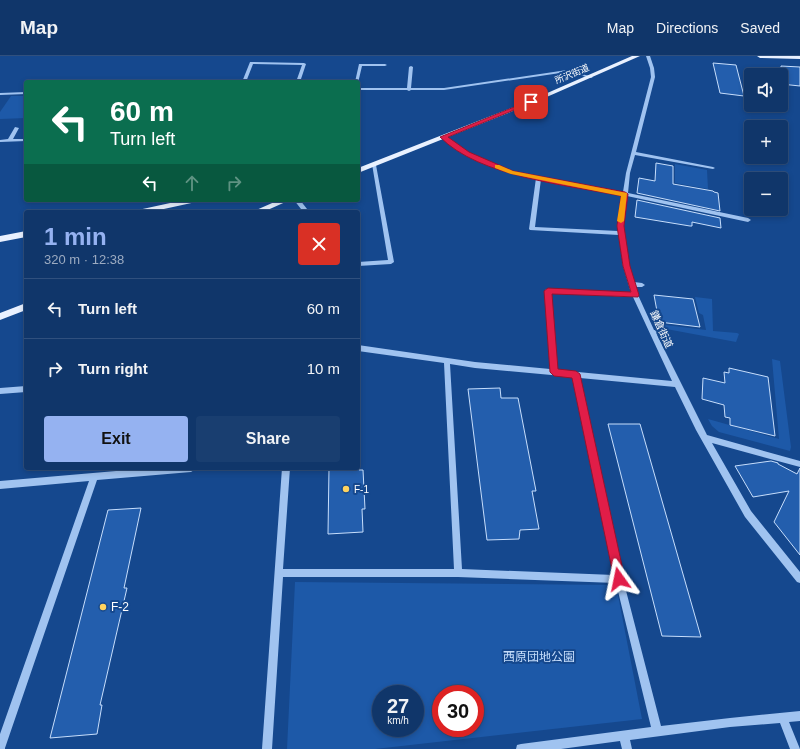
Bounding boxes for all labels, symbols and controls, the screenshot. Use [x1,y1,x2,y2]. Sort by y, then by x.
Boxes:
text: Map [20,17,58,38]
text: Map [607,20,634,36]
text: Directions [656,20,718,36]
text: Saved [740,20,780,36]
street label: 所沢街道 [553,62,591,86]
map controls [744,68,788,216]
button: sound [744,68,788,112]
pin [514,85,548,119]
icon: arrive [520,91,542,113]
icon: left [44,96,96,148]
text: 60 m [110,96,174,127]
button: + [744,120,788,164]
text: Turn left [110,129,175,149]
icon: left [139,172,161,194]
icon: ahead [181,172,203,194]
icon: right [223,172,245,194]
button: − [744,172,788,216]
text: 1 min [44,223,107,250]
button: close [298,223,340,265]
text: 320 m · 12:38 [44,252,124,267]
icon: left [44,298,66,320]
text: Turn left [78,300,137,317]
text: 60 m [307,300,340,317]
street label: 鎌倉街道 [648,309,675,350]
icon: right [44,358,66,380]
text: Turn right [78,360,148,377]
text: 10 m [307,360,340,377]
button: Exit [44,416,188,462]
button: Share [196,416,340,462]
marker: F-1 [341,484,351,494]
place label: F-1 [354,484,369,495]
position arrow [598,558,640,600]
place label: F-2 [111,600,129,614]
marker: F-2 [98,602,108,612]
park label: 西原団地公園 [503,650,575,664]
speed limit sign: 30 [432,685,484,737]
text: 27 [387,695,409,717]
text: km/h [387,715,409,726]

